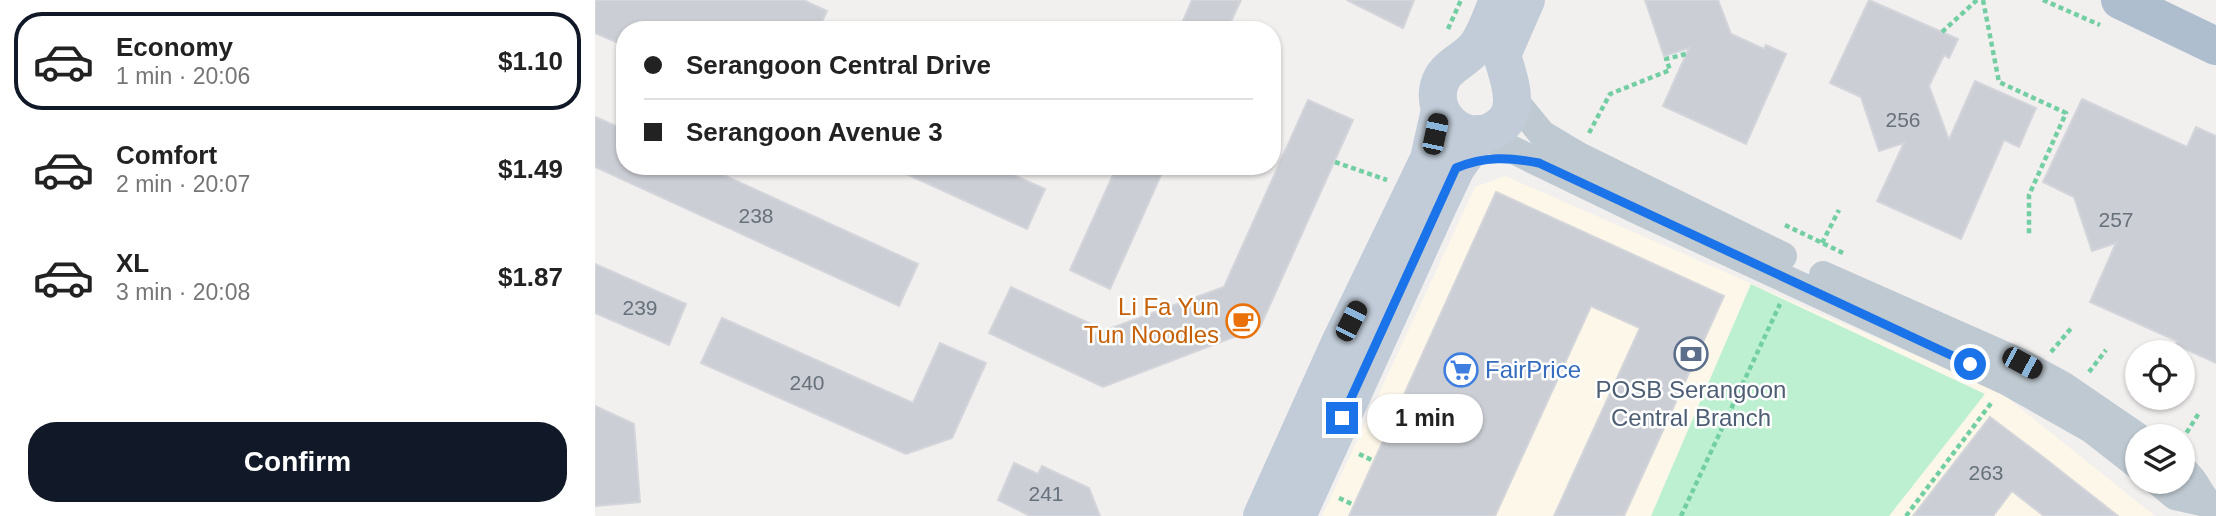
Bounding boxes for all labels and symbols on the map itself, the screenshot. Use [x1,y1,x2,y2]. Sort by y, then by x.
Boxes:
house number: 256 [1885,108,1921,131]
car [1421,111,1450,157]
house number: 238 [738,204,774,227]
house number: 257 [2098,208,2134,231]
place label: Li Fa Yun Tun Noodles [1084,293,1219,348]
house number: 239 [622,296,658,319]
car [1333,298,1370,344]
cafe icon: Li Fa Yun Tun Noodles [1224,302,1262,340]
bank icon: POSB Serangoon Central Branch [1672,335,1710,373]
car [1999,344,2046,382]
route start [1954,348,1986,380]
supermarket icon: FairPrice [1442,351,1480,389]
place label: FairPrice [1485,356,1581,383]
house number: 240 [789,371,825,394]
place label: POSB Serangoon Central Branch [1596,376,1786,431]
callout: 1 min [1367,394,1482,442]
route end [1326,402,1358,434]
house number: 263 [1968,461,2004,484]
house number: 241 [1028,482,1064,505]

